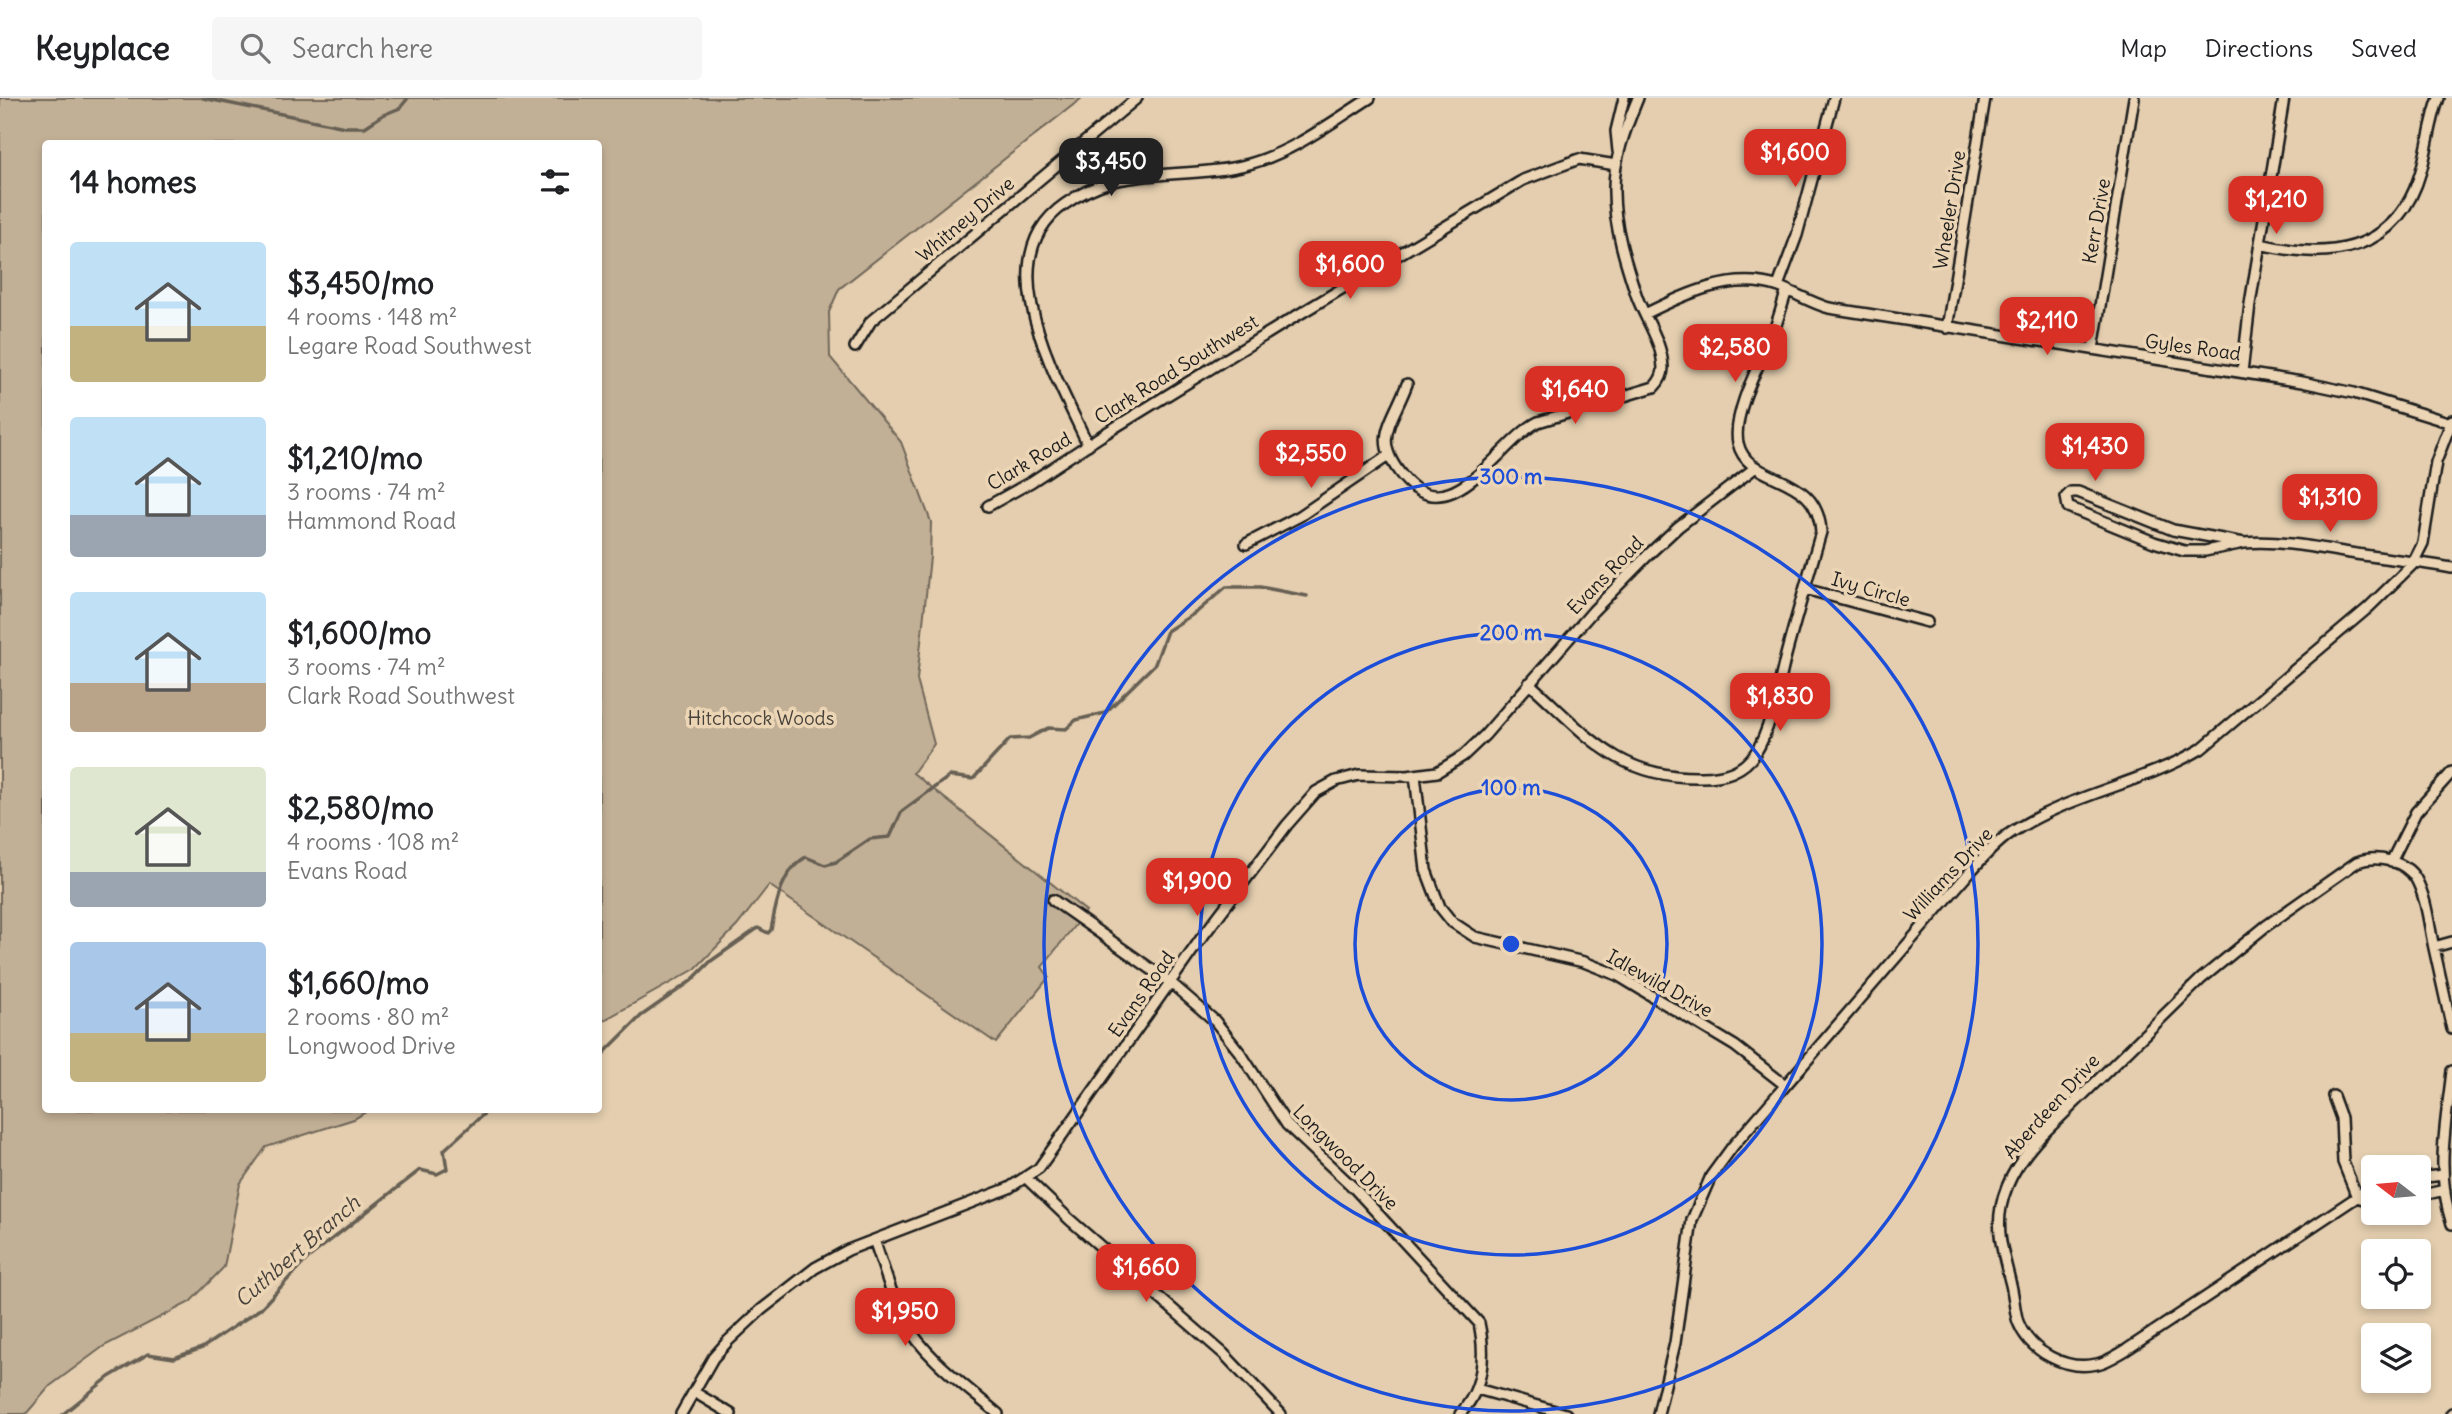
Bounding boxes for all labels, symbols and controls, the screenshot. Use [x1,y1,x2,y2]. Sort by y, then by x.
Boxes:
search box [212,17,702,80]
text: Keyplace [35,27,170,69]
icon: search [236,29,274,67]
text: Search here [292,32,433,65]
text: Map [2120,33,2167,63]
text: Directions [2205,33,2313,63]
text: Saved [2351,33,2417,63]
pin: $1,600 [1738,130,1852,189]
text: $1,600 [1760,137,1830,166]
pin: $3,450 [1054,139,1168,198]
text: $3,450 [1075,146,1147,175]
street label: Wheeler Drive [1928,149,1970,271]
text: 14 homes [70,163,197,201]
icon: filters [536,163,574,201]
street label: Whitney Drive [911,171,1019,267]
street label: Kerr Drive [2077,176,2115,266]
pin: $1,210 [2219,176,2333,236]
text: $1,210 [2244,184,2308,213]
pin: $1,600 [1293,242,1407,301]
text: $1,600 [1315,249,1385,278]
text: $3,450/mo [287,264,434,302]
icon: home [126,270,210,354]
pin: $2,110 [1990,298,2104,357]
text: 4 rooms · 148 m² [287,302,457,331]
text: $2,110 [2016,305,2078,334]
street label: Clark Road Southwest [1090,309,1262,429]
pin: $2,580 [1678,324,1792,384]
street label: Gyles Road [2143,328,2243,366]
text: Legare Road Southwest [287,331,532,360]
text: $2,580 [1699,332,1771,361]
pin: $1,640 [1518,366,1632,426]
text: $1,640 [1541,374,1609,403]
pin: $1,430 [2038,424,2152,483]
street label: Clark Road [982,426,1076,496]
pin: $2,550 [1254,430,1368,490]
text: $1,430 [2061,431,2129,460]
text: $2,550 [1275,438,1347,467]
text: $1,210/mo [287,439,423,477]
icon: home [126,445,210,529]
text: 300 m [1480,463,1543,490]
pin: $1,310 [2273,474,2387,534]
text: 3 rooms · 74 m² [287,477,446,506]
text: $1,310 [2298,482,2362,511]
text: Hammond Road [287,506,456,535]
street label: Evans Road [1562,531,1648,619]
street label: Ivy Circle [1829,566,1913,612]
text: $1,600/mo [287,614,431,652]
text: 200 m [1480,619,1543,646]
icon: home [126,620,210,704]
text: 3 rooms · 74 m² [287,652,446,681]
pin: $1,830 [1723,674,1837,733]
text: Clark Road Southwest [287,681,515,710]
text: $1,830 [1746,681,1814,710]
park label: Hitchcock Woods [688,706,834,730]
text: 100 m [1481,774,1541,801]
text: $2,580/mo [287,789,434,827]
icon: home [126,795,210,879]
street label: Williams Drive [1898,822,1998,926]
text: 4 rooms · 108 m² [287,827,459,856]
text: Evans Road [287,856,408,885]
pin: $1,900 [1140,858,1254,918]
text: $1,900 [1162,866,1232,895]
centre of rings [1499,932,1523,956]
street label: Idlewild Drive [1603,944,1717,1022]
street label: Evans Road [1103,946,1179,1042]
text: $1,660/mo [287,964,429,1002]
icon: home [126,970,210,1054]
text: 2 rooms · 80 m² [287,1002,449,1031]
text: Longwood Drive [287,1031,456,1060]
street label: Aberdeen Drive [1998,1049,2104,1163]
street label: Longwood Drive [1288,1099,1404,1215]
north arrow [2361,1155,2431,1225]
map controls [2361,1155,2431,1393]
water label: Cuthbert Branch [229,1189,366,1313]
button: locate [2361,1239,2431,1309]
pin: $1,660 [1089,1244,1203,1304]
text: $1,660 [1112,1252,1180,1281]
pin: $1,950 [848,1288,962,1348]
text: $1,950 [871,1296,939,1325]
button: layers [2361,1323,2431,1393]

